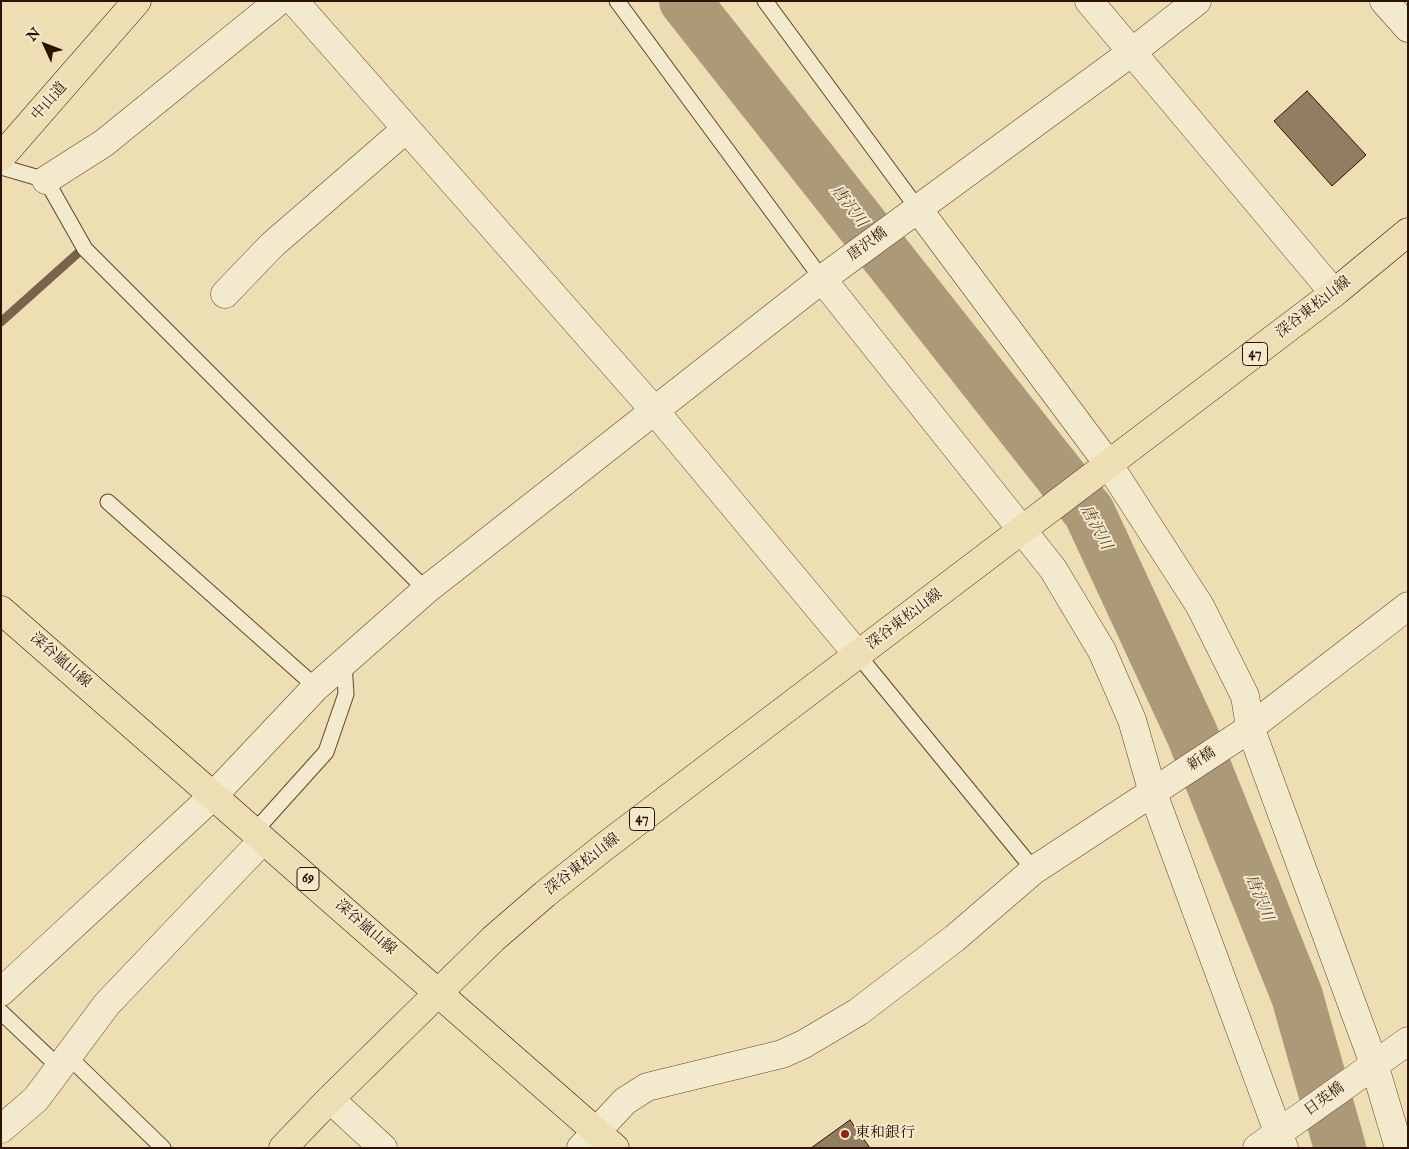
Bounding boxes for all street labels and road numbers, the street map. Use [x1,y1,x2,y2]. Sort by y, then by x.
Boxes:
street label: 中山道 [28,79,72,125]
street label: 唐沢橋 [845,224,891,266]
street label: 深谷東松山線 [1273,273,1355,343]
road number: 47 [1242,342,1268,366]
street label: 深谷東松山線 [864,586,946,654]
street label: 深谷嵐山線 [26,630,94,692]
street label: 新橋 [1185,744,1219,776]
road number: 47 [630,808,654,831]
street label: 深谷東松山線 [542,830,624,900]
road number: 69 [297,868,319,891]
street label: 深谷嵐山線 [331,897,399,959]
street label: 日英橋 [1302,1079,1348,1121]

